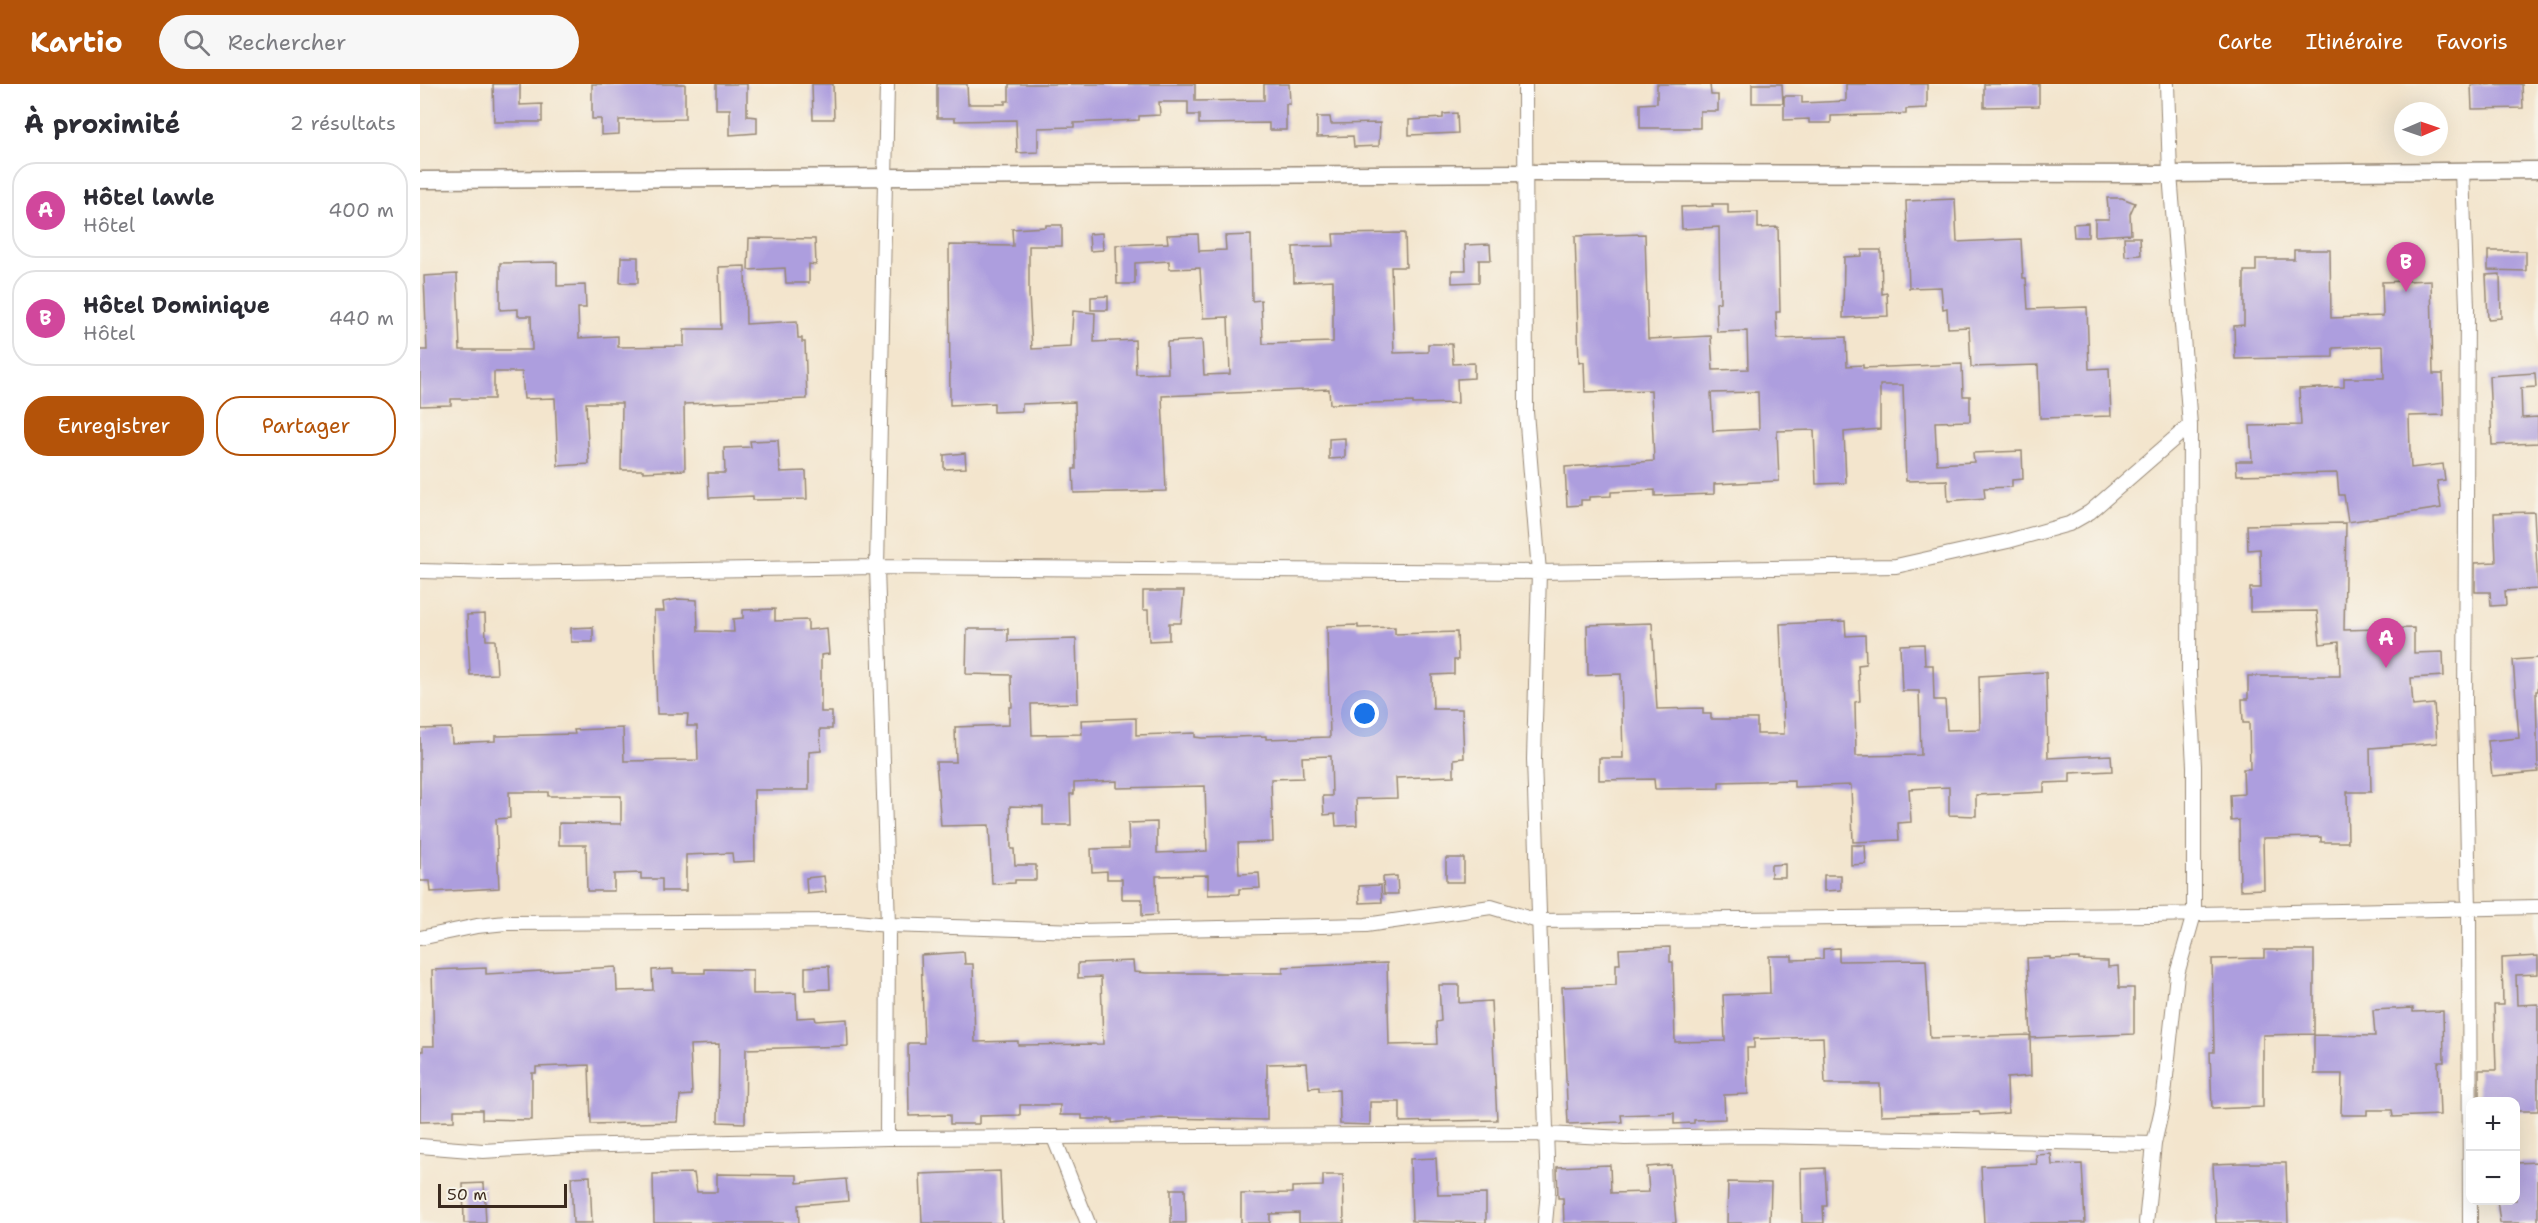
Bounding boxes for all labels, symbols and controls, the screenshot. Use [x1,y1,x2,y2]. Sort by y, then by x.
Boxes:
search box [159,15,579,69]
text: Kartio [30,23,123,61]
icon: search [180,26,213,59]
text: Rechercher [228,28,346,57]
text: Carte [2218,28,2273,56]
text: Itinéraire [2306,28,2403,56]
text: Favoris [2436,28,2508,56]
north arrow [2394,102,2448,156]
text: À proximité [24,106,180,141]
text: 2 résultats [290,110,396,136]
text: Hôtel lawle [83,183,215,212]
text: A [38,197,53,223]
text: 400 m [328,197,394,223]
text: Hôtel [83,212,135,238]
pin: B [2386,242,2426,292]
text: Hôtel Dominique [83,291,270,320]
text: B [39,305,52,331]
text: 440 m [329,305,394,331]
text: Hôtel [83,320,135,346]
button: Enregistrer [24,396,204,456]
button: Partager [216,396,396,456]
pin: A [2366,618,2406,668]
your location [1350,699,1379,728]
map controls [2466,1097,2520,1205]
button: + [2466,1097,2520,1151]
button: − [2466,1151,2520,1205]
scale bar [438,1181,567,1208]
text: 50 m [447,1184,487,1205]

